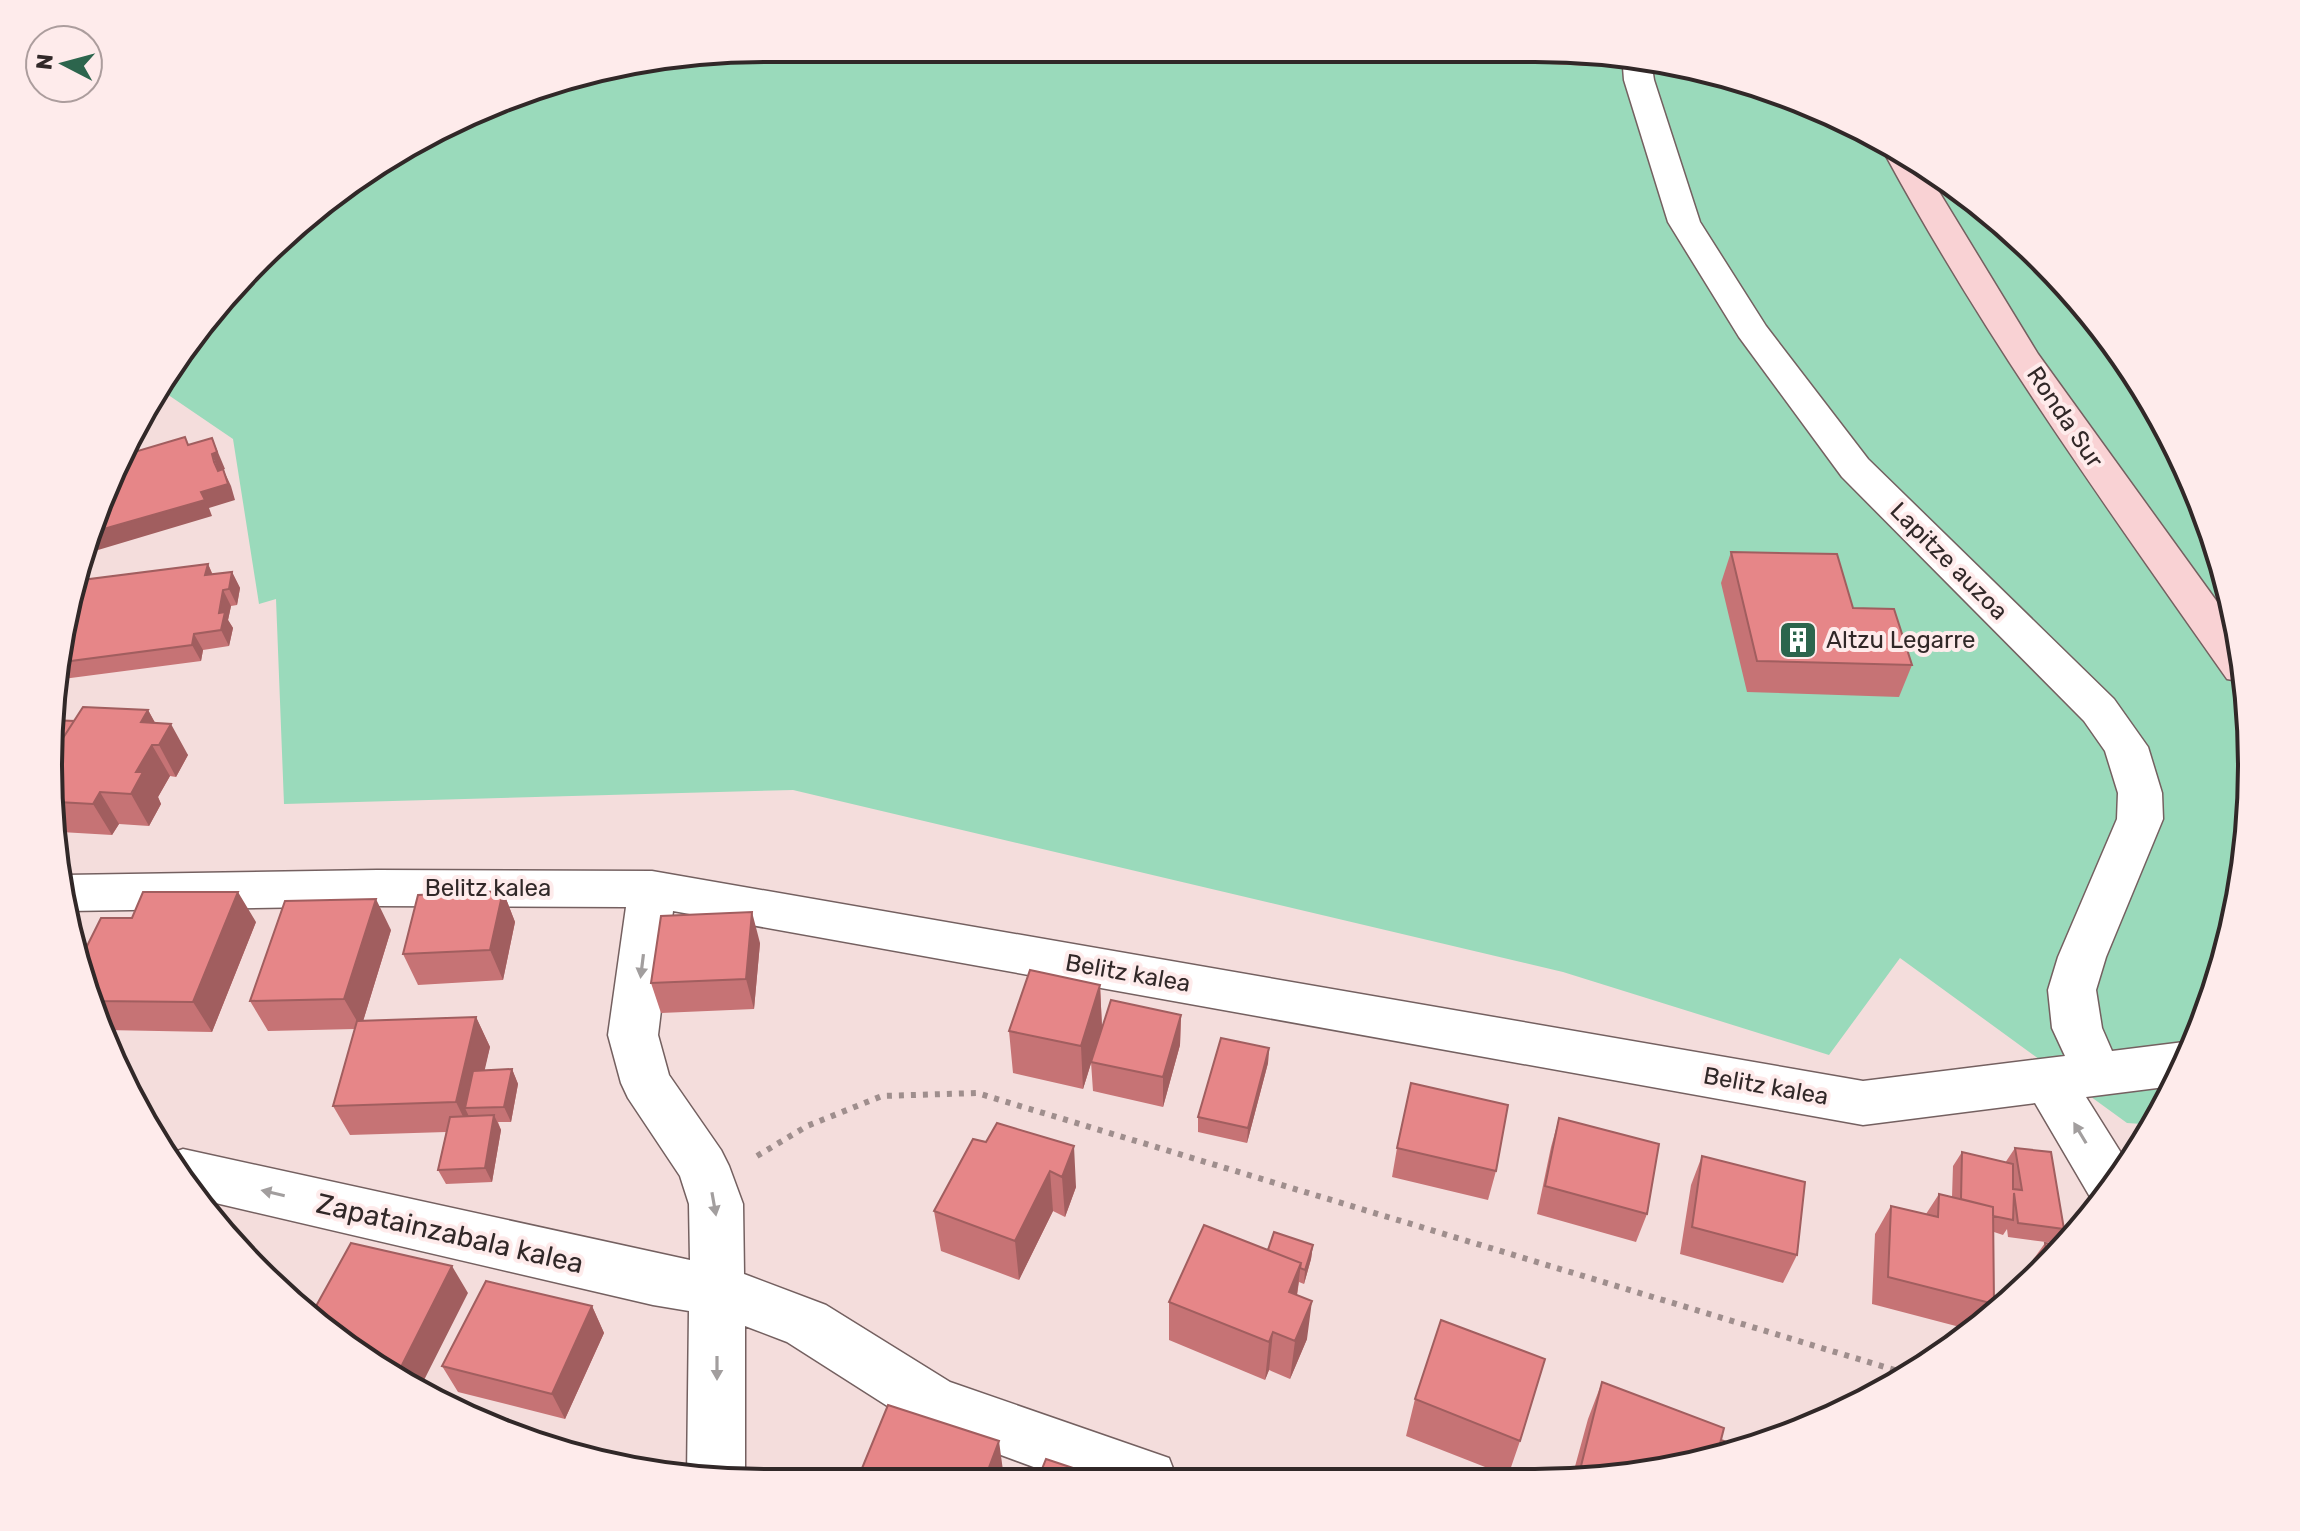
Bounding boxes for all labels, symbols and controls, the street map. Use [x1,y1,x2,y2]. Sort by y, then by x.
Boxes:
north arrow [24,24,104,104]
text: N [30,53,59,71]
street label: Ronda Sur [2021,361,2109,473]
street label: Lapitze auzoa [1885,497,2013,625]
building icon: Altzu Legarre [1777,619,1819,661]
place label: Altzu Legarre [1826,626,1976,654]
street label: Belitz kalea [425,874,551,902]
street label: Belitz kalea [1063,948,1193,998]
one-way arrow [635,954,648,979]
street label: Belitz kalea [1701,1061,1831,1111]
one-way arrow [2074,1122,2088,1144]
one-way arrow [261,1186,286,1199]
street label: Zapatainzabala kalea [313,1187,587,1280]
one-way arrow [708,1192,720,1217]
one-way arrow [711,1356,723,1381]

